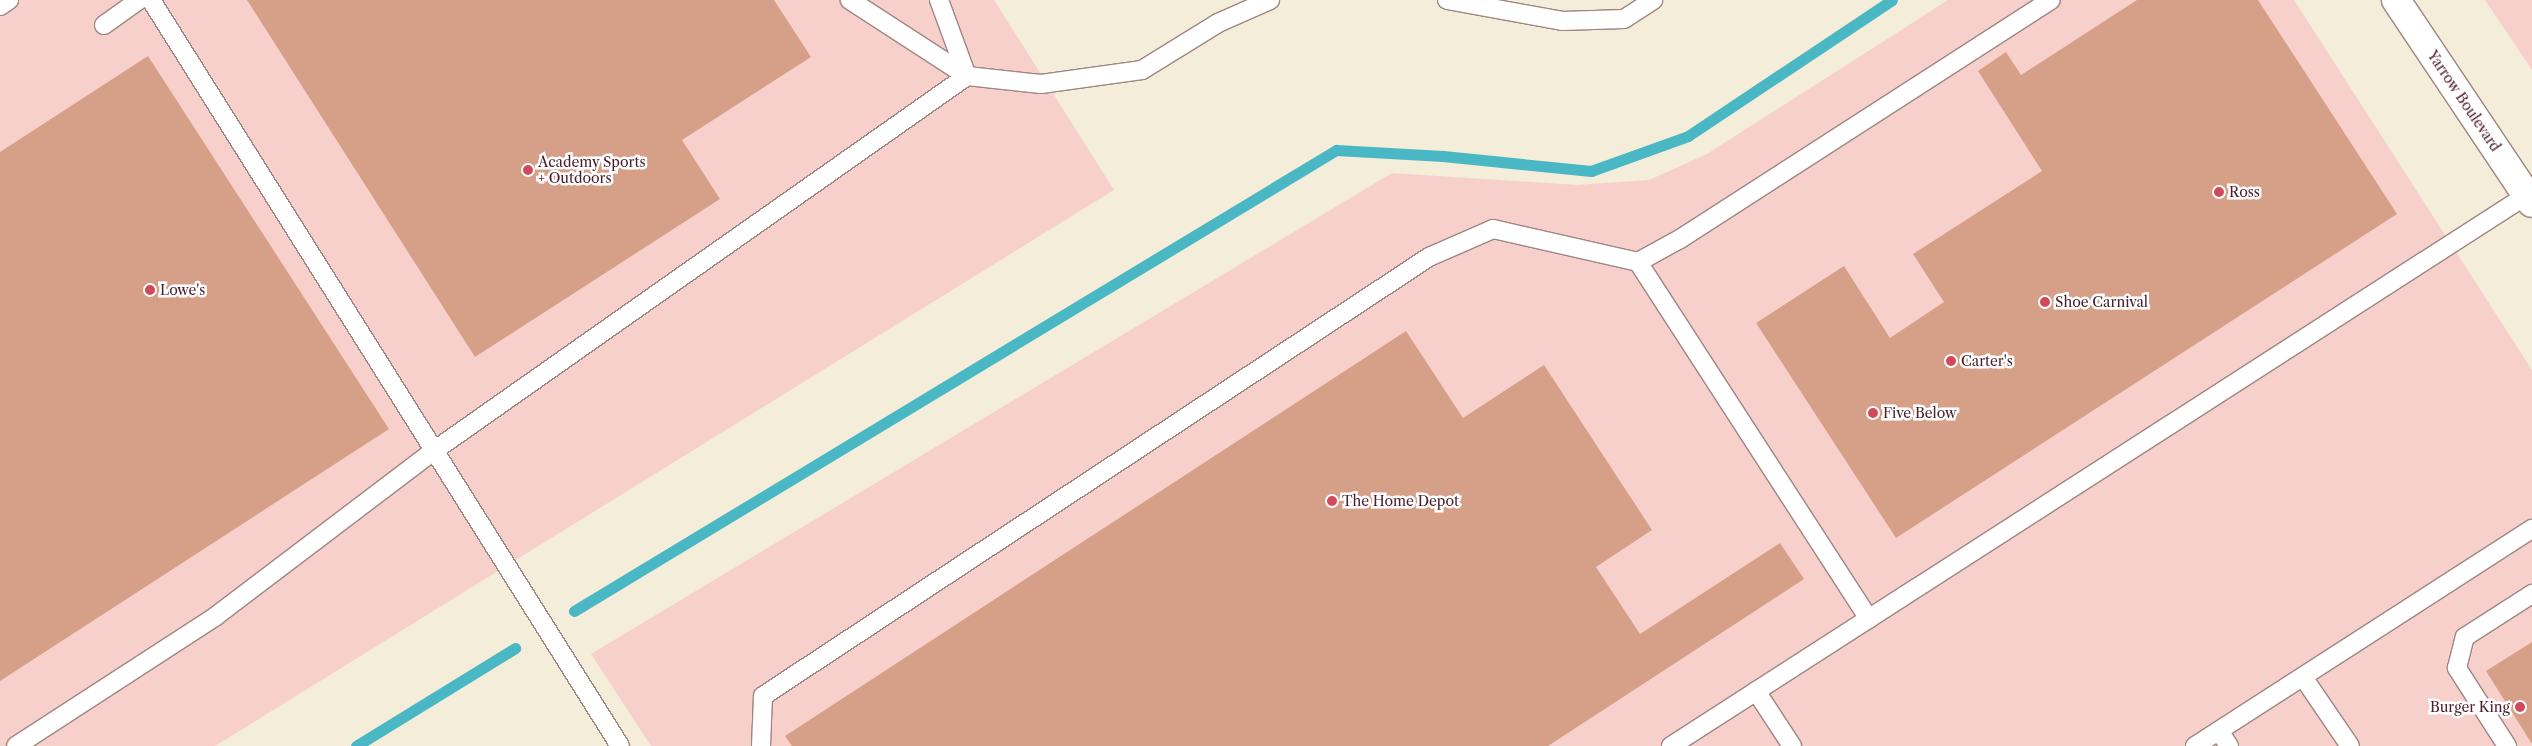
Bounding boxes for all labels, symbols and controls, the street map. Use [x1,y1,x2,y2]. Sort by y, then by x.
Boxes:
street label: Yarrow Boulevard [2424,47,2504,155]
place label: Academy Sports + Outdoors [538,154,646,186]
marker: Academy Sports + Outdoors [522,164,534,176]
place label: Ross [2229,184,2260,200]
marker: Ross [2213,186,2225,198]
place label: Lowe's [160,282,205,298]
marker: Lowe's [144,284,156,296]
place label: Shoe Carnival [2055,294,2148,310]
marker: Shoe Carnival [2039,296,2051,308]
place label: Carter's [1961,353,2013,369]
marker: Carter's [1945,355,1957,367]
place label: Five Below [1883,405,1956,421]
marker: Five Below [1867,407,1879,419]
place label: The Home Depot [1342,493,1459,509]
marker: The Home Depot [1326,495,1338,507]
place label: Burger King [2430,699,2510,715]
marker: Burger King [2514,701,2526,713]

